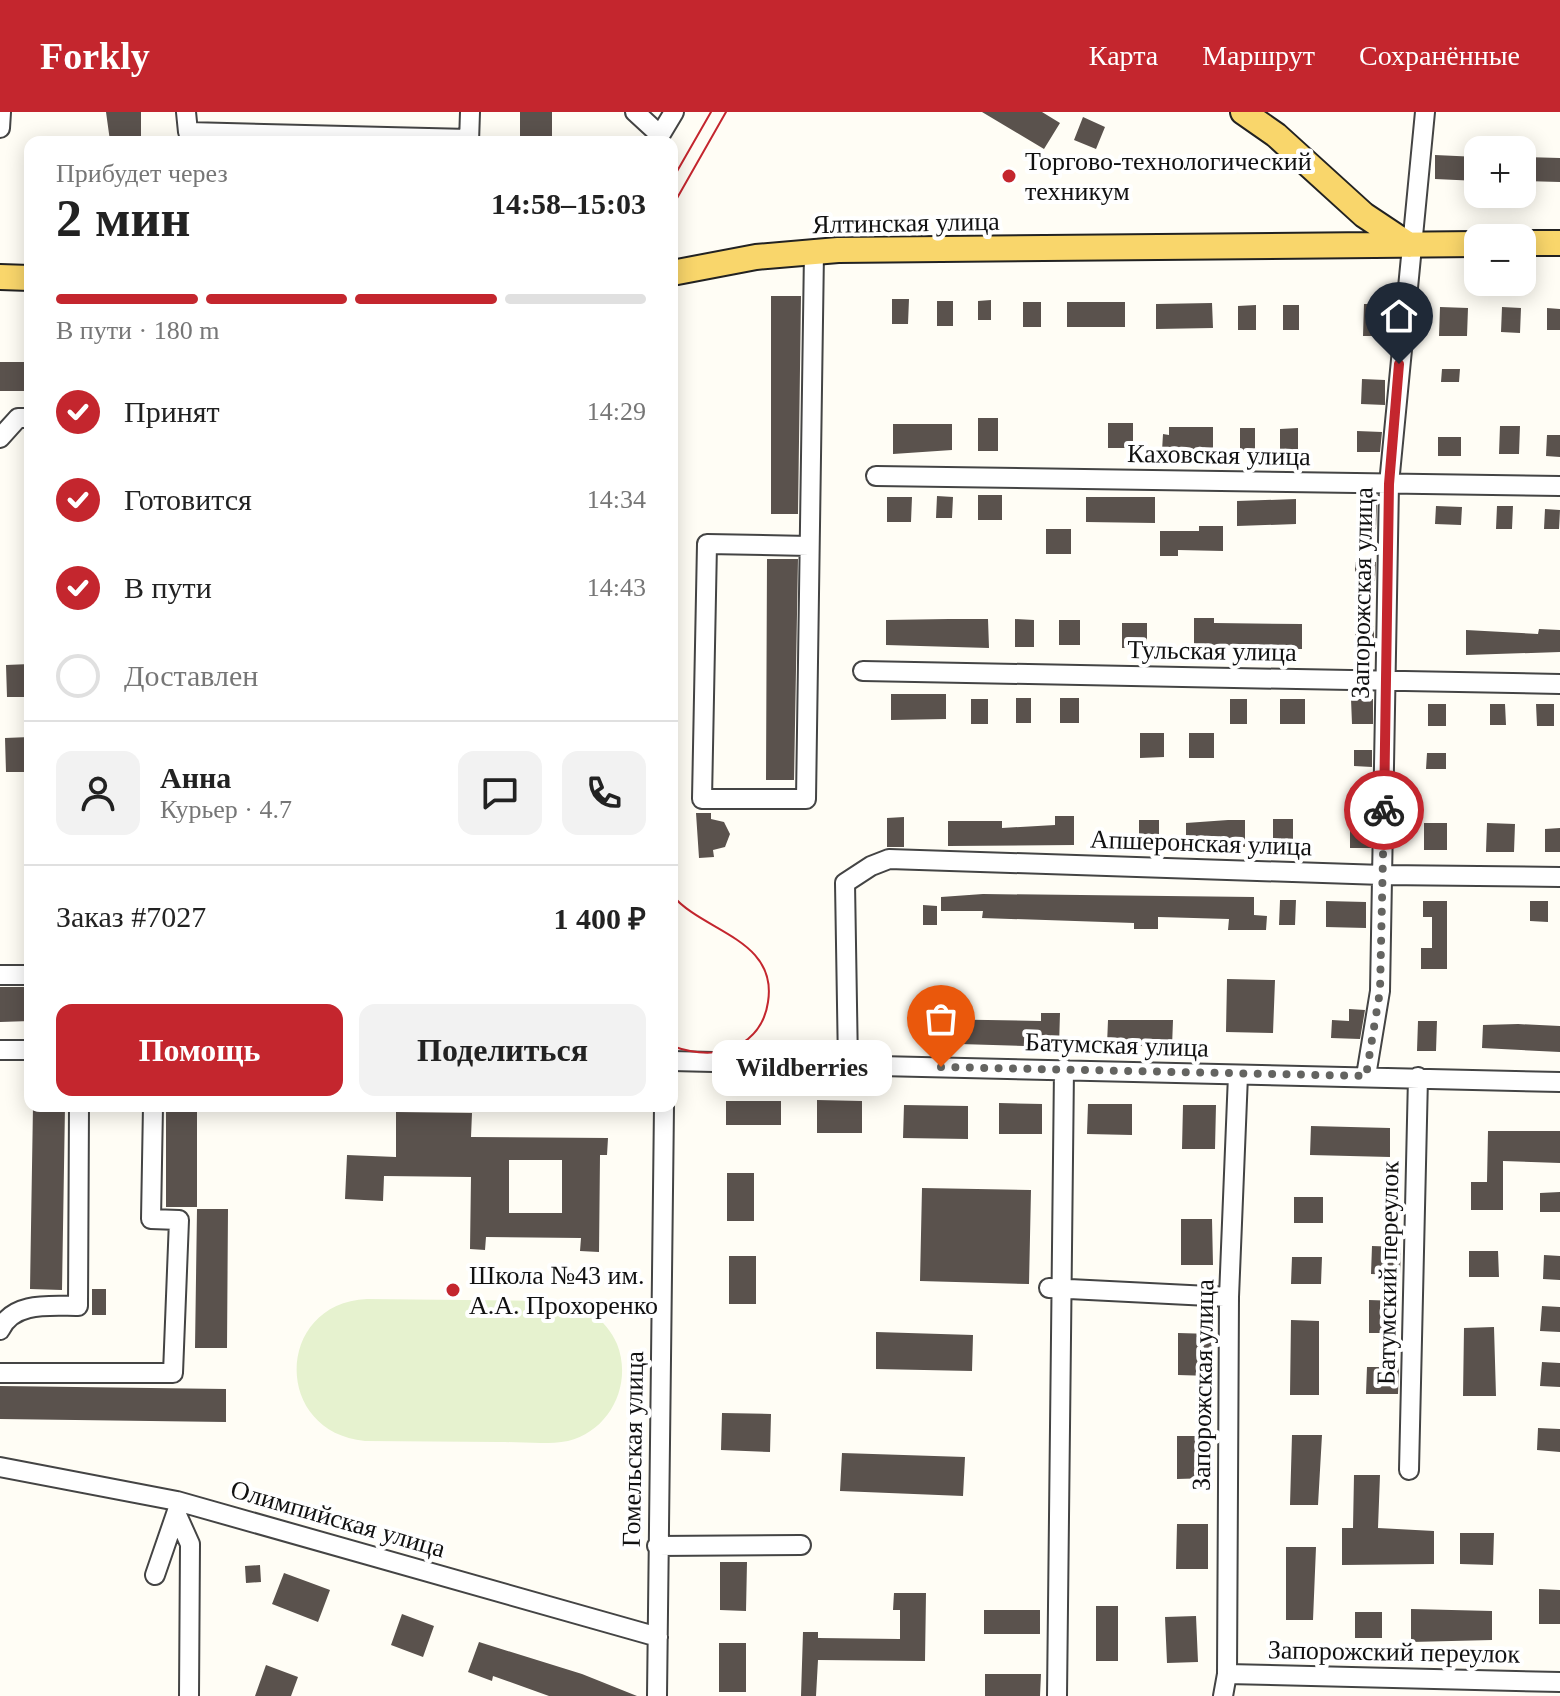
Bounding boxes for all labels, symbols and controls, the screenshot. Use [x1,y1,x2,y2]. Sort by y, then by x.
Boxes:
text: Forkly [40,35,150,77]
text: Карта [1089,40,1158,71]
text: Маршрут [1202,40,1315,71]
text: Сохранённые [1359,40,1520,71]
map controls [1464,136,1536,296]
button: + [1464,136,1536,208]
place label: Торгово-технологический техникум [1025,147,1312,206]
text: Прибудет через [56,159,228,188]
marker: Торгово-технологический техникум [1000,167,1018,185]
text: 14:58–15:03 [491,187,646,220]
text: 2 мин [56,190,190,247]
street label: Ялтинская улица [812,207,1000,239]
button: − [1464,224,1536,296]
pin [1365,282,1433,364]
icon: home [1377,294,1421,338]
text: В пути · 180 m [56,316,219,345]
icon: check [56,390,100,434]
text: Принят [124,395,220,428]
text: 14:29 [587,397,646,426]
street label: Каховская улица [1127,439,1312,471]
icon: check [56,478,100,522]
text: Готовится [124,483,252,516]
text: 14:34 [587,485,646,514]
street label: Запорожская улица [1346,486,1378,699]
icon: check [56,566,100,610]
text: В пути [124,571,212,604]
text: 14:43 [587,573,646,602]
street label: Тульская улица [1127,635,1297,667]
text: Доставлен [124,659,258,692]
button: person [56,751,140,835]
button: chat [458,751,542,835]
button: phone [562,751,646,835]
text: Анна [160,761,231,794]
courier [1344,770,1424,850]
icon: bike [1362,788,1406,832]
text: Курьер · 4.7 [160,795,292,824]
street label: Апшеронская улица [1089,825,1313,861]
text: Заказ #7027 [56,900,206,933]
text: 1 400 ₽ [554,902,646,935]
pin [907,985,975,1067]
icon: bag [919,997,963,1041]
button: Помощь [56,1004,343,1096]
button: Поделиться [359,1004,646,1096]
street label: Батумская улица [1025,1027,1210,1063]
callout: Wildberries [713,1039,893,1095]
text: Wildberries [736,1053,868,1082]
street label: Батумский переулок [1372,1160,1404,1385]
place label: Школа №43 им. А.А. Прохоренко [469,1261,658,1320]
street label: Запорожская улица [1187,1278,1219,1491]
marker: Школа №43 им. А.А. Прохоренко [444,1281,462,1299]
street label: Гомельская улица [617,1350,649,1547]
street label: Олимпийская улица [227,1474,449,1564]
street label: Запорожский переулок [1268,1635,1521,1669]

